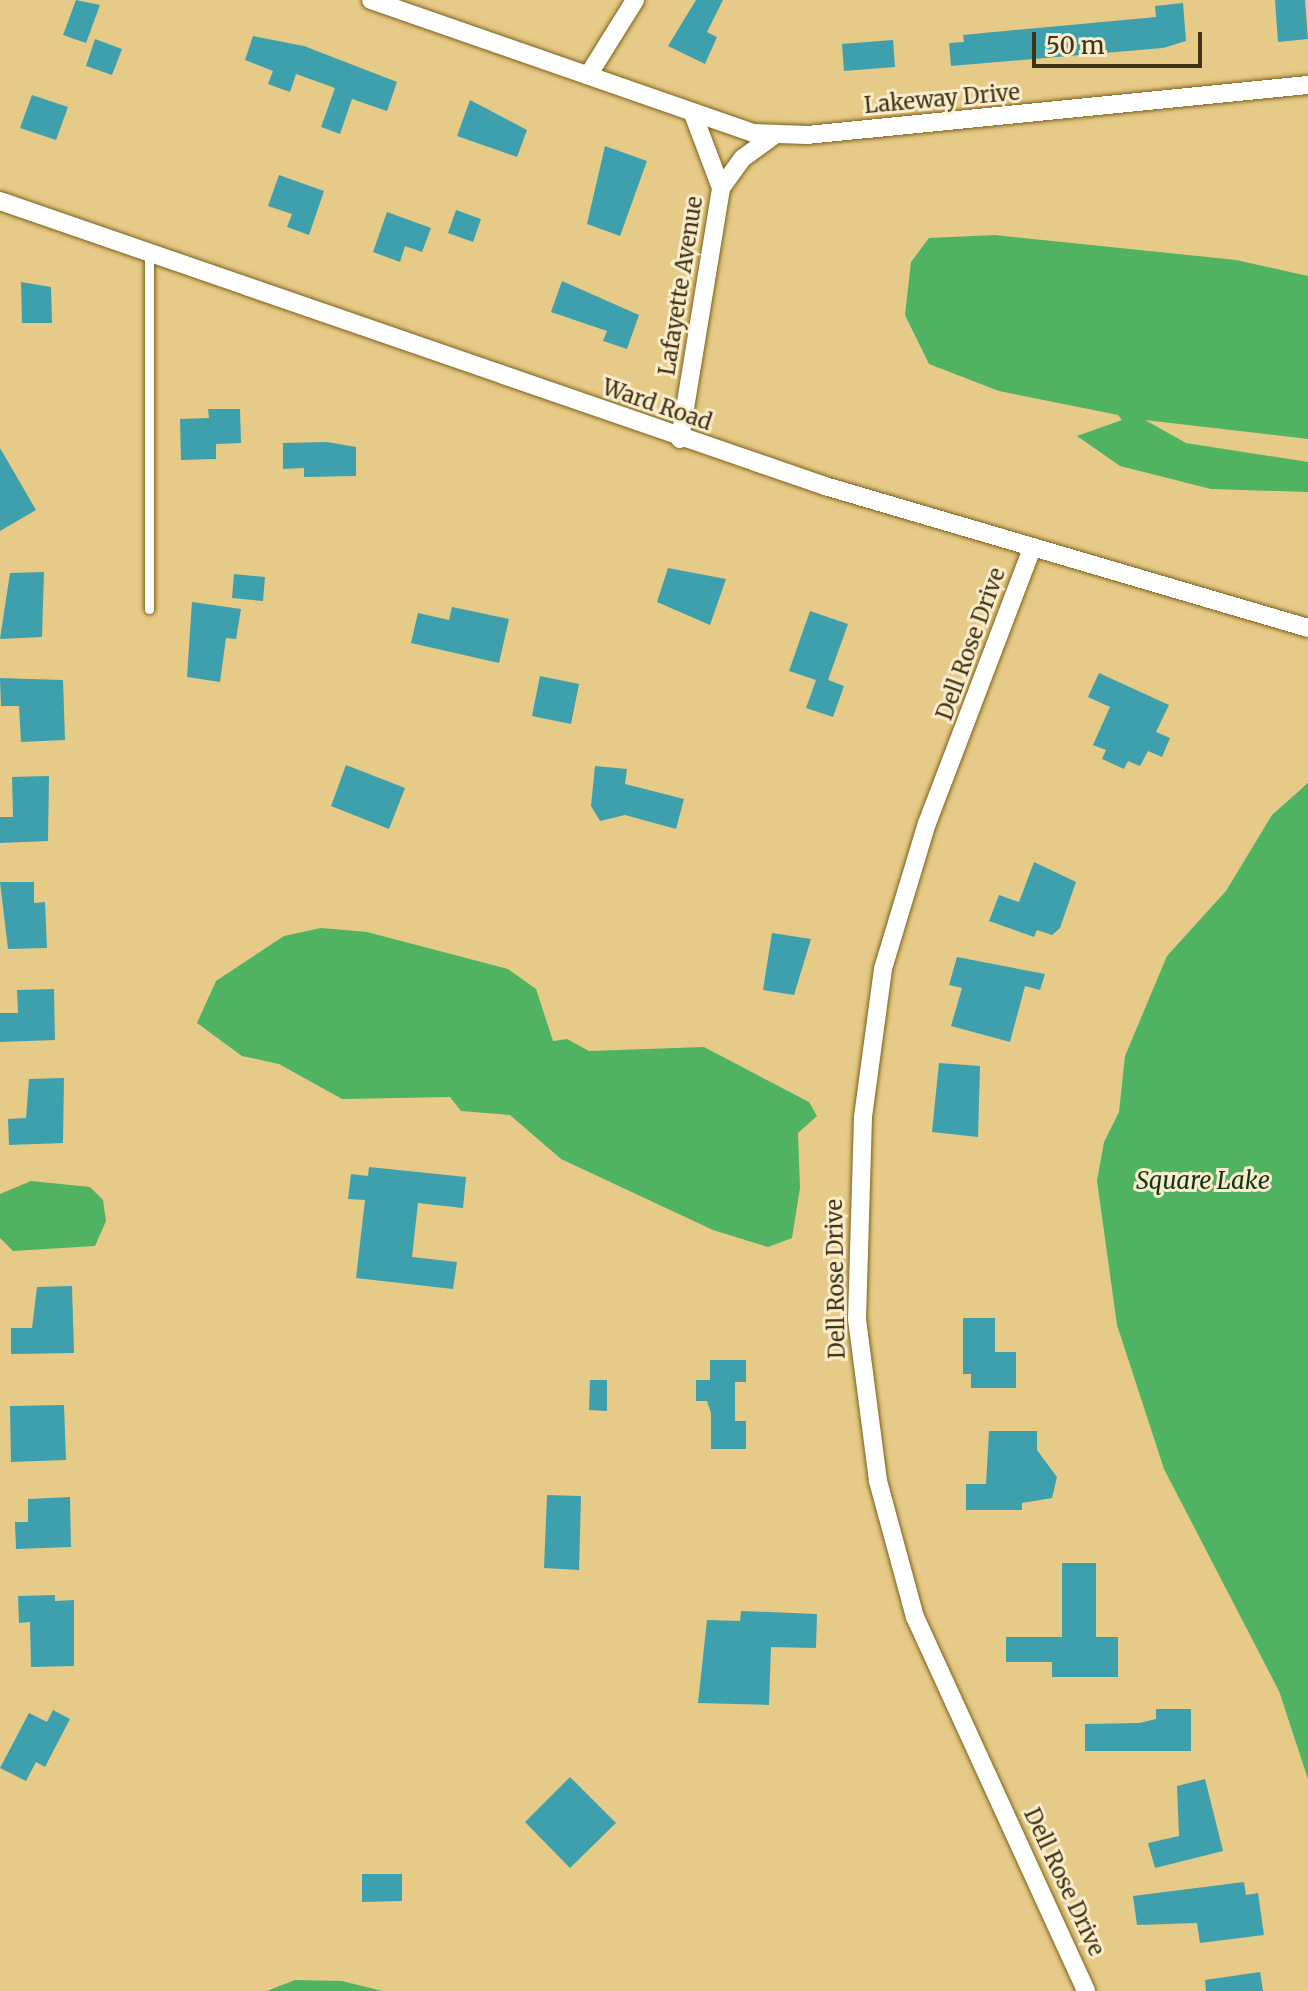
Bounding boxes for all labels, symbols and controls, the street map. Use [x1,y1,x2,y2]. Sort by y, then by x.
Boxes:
scale bar [1036,16,1206,66]
text: 50 m [1046,30,1105,61]
street label: Lakeway Drive [863,79,1021,119]
street label: Lafayette Avenue [654,195,708,377]
street label: Ward Road [599,374,715,436]
street label: Dell Rose Drive [931,564,1011,724]
water label: Square Lake [1136,1167,1270,1195]
street label: Dell Rose Drive [821,1199,851,1359]
street label: Dell Rose Drive [1018,1804,1110,1960]

